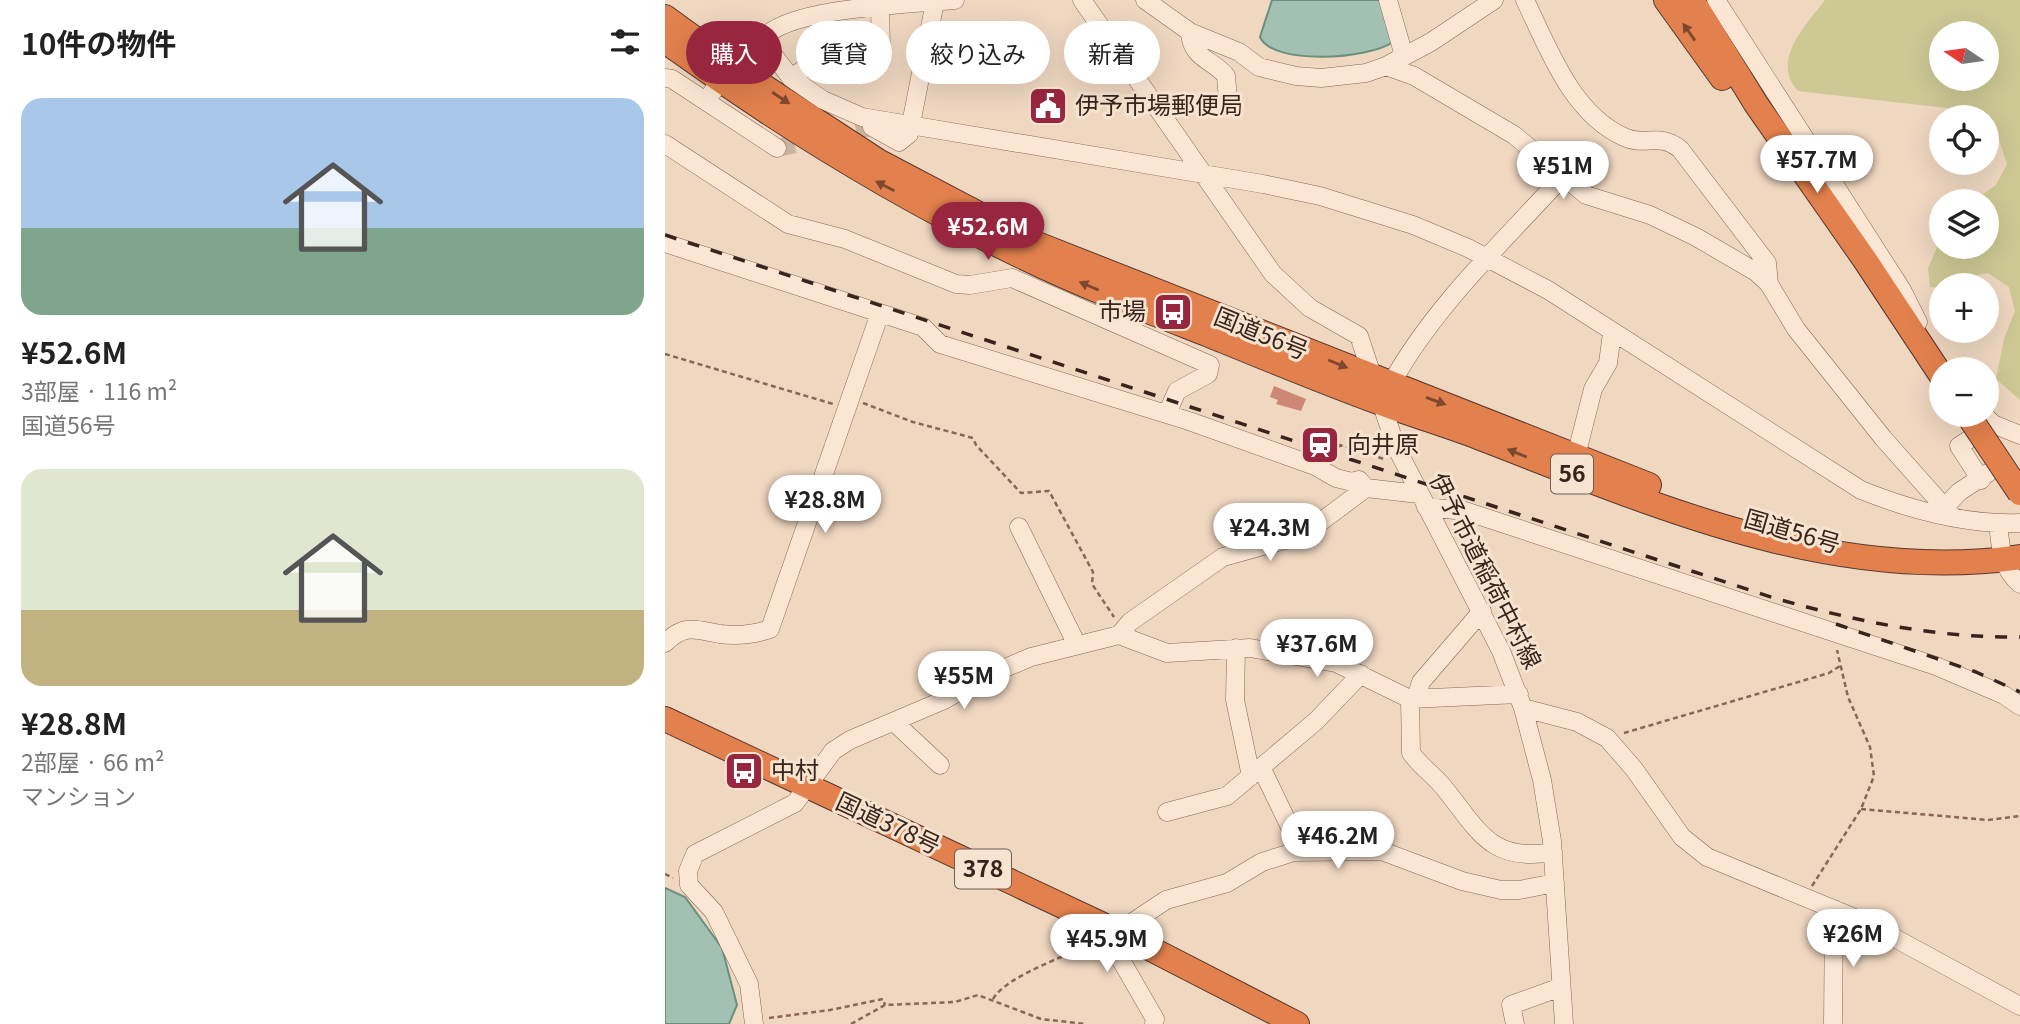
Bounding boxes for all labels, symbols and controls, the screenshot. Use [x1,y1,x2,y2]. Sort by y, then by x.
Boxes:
text: 10件の物件 [21,20,176,64]
chip: 購入 [686,21,782,84]
chip: 賃貸 [796,21,892,84]
chip: 絞り込み [906,21,1050,84]
chip: 新着 [1064,21,1160,84]
north arrow [1929,21,1999,91]
map controls [1929,21,1999,427]
one-way arrow [1682,22,1696,41]
icon: filters [606,23,644,61]
public building icon: 伊予市場郵便局 [1027,85,1069,127]
place label: 伊予市場郵便局 [1075,86,1243,121]
one-way arrow [772,91,790,105]
button: locate [1929,105,1999,175]
pin: ¥57.7M [1760,136,1874,195]
text: ¥57.7M [1776,141,1858,175]
pin: ¥51M [1522,142,1604,201]
icon: home [270,144,396,270]
text: ¥51M [1533,147,1593,181]
one-way arrow [875,180,895,191]
button: layers [1929,189,1999,259]
pin: ¥52.6M [931,202,1045,262]
text: ¥52.6M [947,208,1029,242]
button: + [1929,273,1999,343]
one-way arrow [1079,280,1100,291]
bus stop icon: 市場 [1152,291,1194,333]
place label: 市場 [1098,292,1146,327]
street label: 国道56号 [1210,297,1314,366]
text: ¥52.6M [21,329,127,373]
button: − [1929,357,1999,427]
one-way arrow [1328,359,1349,370]
text: 3部屋 · 116 m² [21,373,177,407]
one-way arrow [1425,396,1446,407]
text: 国道56号 [21,407,116,441]
station icon: 向井原 [1299,424,1341,466]
place label: 向井原 [1347,425,1419,460]
one-way arrow [1507,447,1528,458]
road number: 56 [1551,454,1593,494]
street label: 伊予市道稲荷中村線 [1423,466,1552,674]
pin: ¥28.8M [768,476,882,535]
text: ¥28.8M [784,481,866,515]
street label: 国道56号 [1740,499,1845,560]
pin: ¥24.3M [1213,504,1327,563]
text: ¥24.3M [1229,509,1311,543]
icon: home [270,515,396,641]
pin: ¥37.6M [1260,620,1374,679]
text: ¥37.6M [1276,625,1358,659]
pin: ¥55M [923,652,1005,711]
text: ¥55M [934,657,994,691]
text: ¥28.8M [21,700,127,744]
text: 2部屋 · 66 m² [21,744,164,778]
bus stop icon: 中村 [723,750,765,792]
place label: 中村 [771,751,819,786]
text: マンション [21,778,136,812]
street label: 国道378号 [831,782,947,861]
pin: ¥46.2M [1281,812,1395,871]
text: ¥46.2M [1297,817,1379,851]
road number: 378 [955,849,1011,888]
pin: ¥26M [1812,909,1894,969]
pin: ¥45.9M [1050,914,1164,974]
text: ¥26M [1823,915,1883,949]
text: ¥45.9M [1066,920,1148,954]

